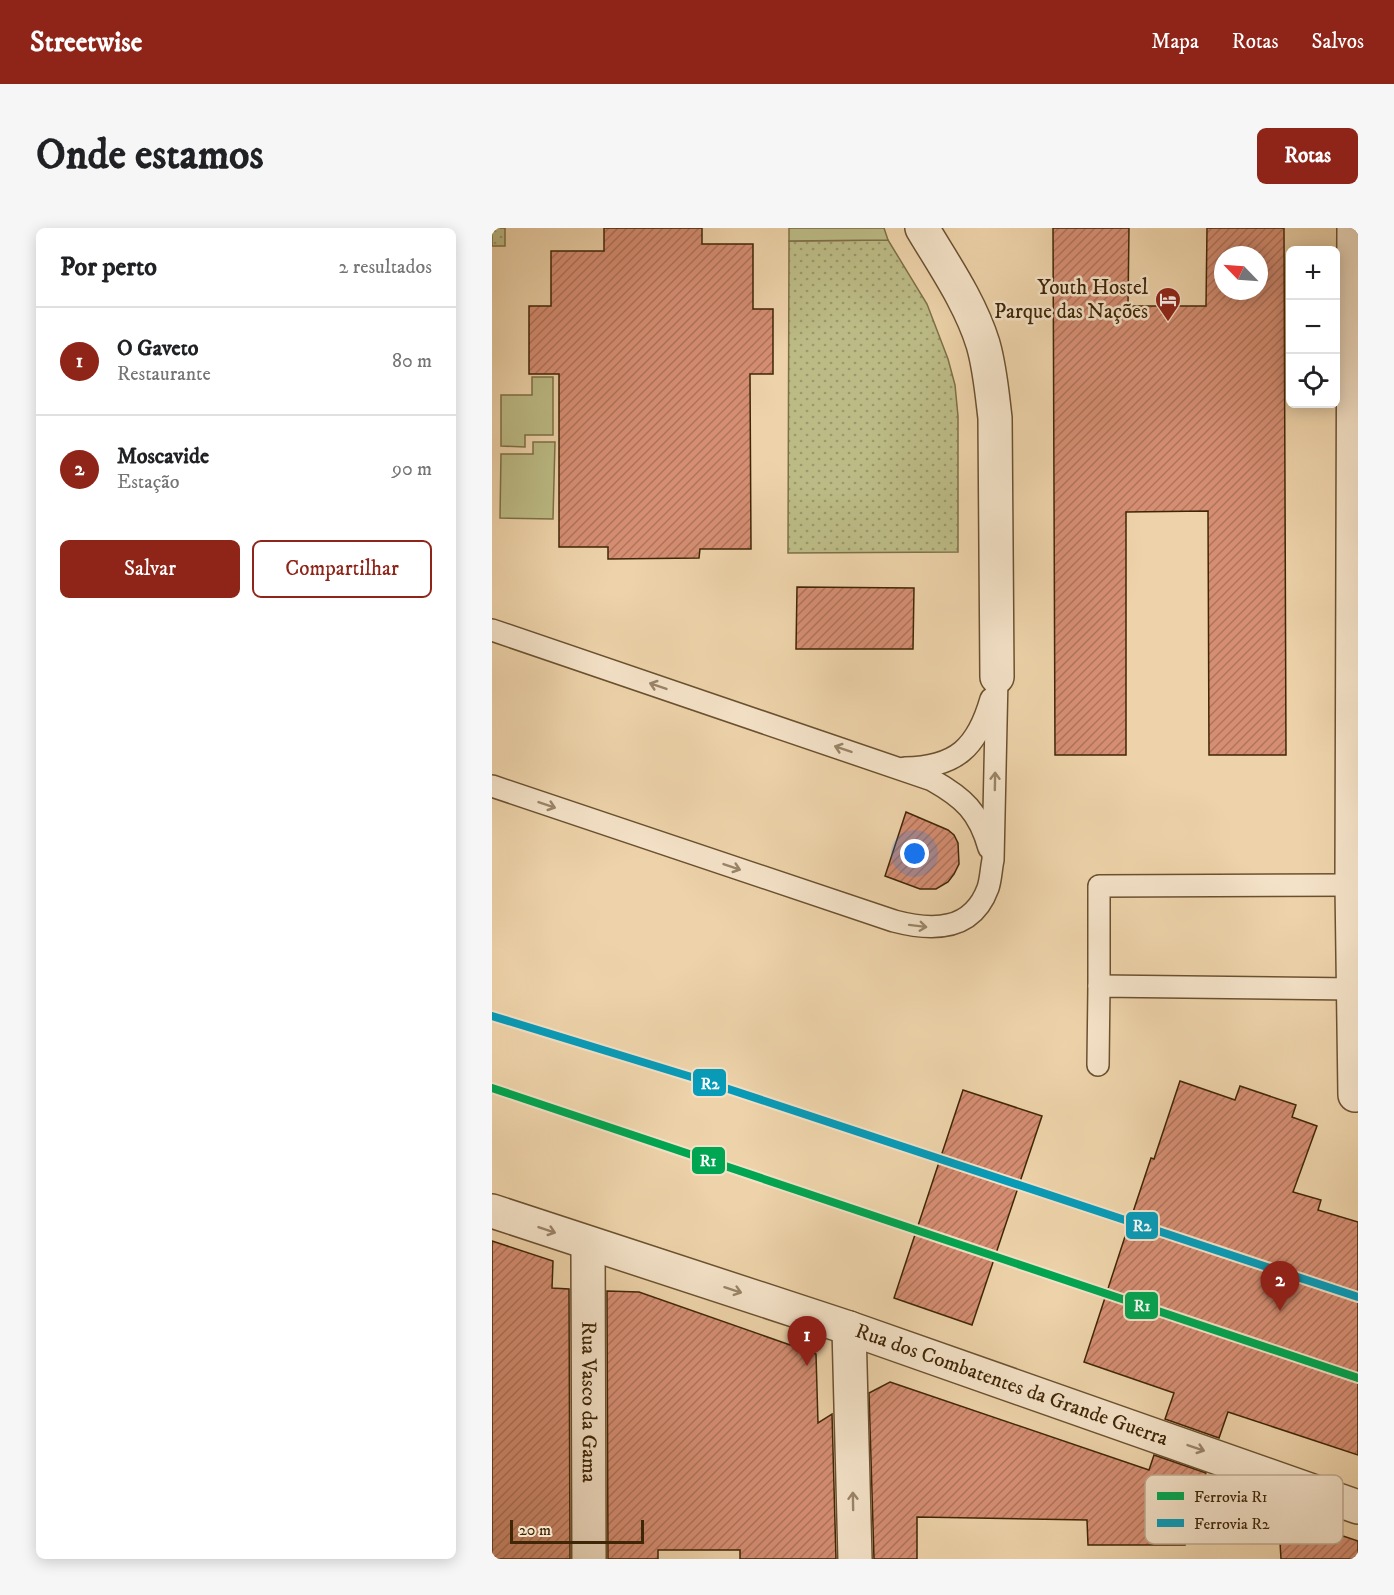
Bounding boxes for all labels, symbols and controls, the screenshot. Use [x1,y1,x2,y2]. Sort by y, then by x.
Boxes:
text: Streetwise [30,25,142,60]
text: Mapa [1151,29,1199,55]
text: Rotas [1232,29,1279,55]
text: Salvos [1312,29,1364,55]
button: Rotas [1257,128,1358,184]
text: Onde estamos [36,130,264,182]
north arrow [1214,246,1268,300]
map controls [1286,246,1340,408]
button: + [1286,246,1340,300]
text: Por perto [60,251,157,284]
text: 2 resultados [339,255,432,280]
place label: Youth Hostel Parque das Nações [994,275,1149,325]
hotel icon: Youth Hostel Parque das Nações [1153,285,1183,323]
button: − [1286,300,1340,354]
text: O Gaveto [117,335,198,362]
text: 1 [76,349,83,374]
text: 80 m [392,349,432,374]
button: locate [1286,354,1340,408]
text: Restaurante [117,362,211,387]
text: Moscavide [117,443,209,470]
text: 2 [75,457,84,482]
text: 90 m [392,457,432,482]
text: Estação [117,470,180,495]
button: Salvar [60,540,240,598]
button: Compartilhar [252,540,432,598]
one-way arrow [649,680,668,691]
one-way arrow [834,743,853,754]
one-way arrow [989,772,1000,792]
one-way arrow [538,800,556,811]
your location [900,839,929,868]
one-way arrow [722,862,741,873]
one-way arrow [908,921,927,932]
line badge: R2 [692,1068,727,1097]
text: R2 [701,1074,720,1094]
line badge: R1 [691,1146,726,1175]
text: R1 [700,1151,716,1171]
line badge: R2 [1125,1211,1159,1240]
text: R2 [1133,1216,1152,1236]
one-way arrow [537,1225,556,1236]
pin: 2 [1260,1262,1300,1311]
one-way arrow [723,1285,742,1296]
line badge: R1 [1124,1291,1159,1320]
text: R1 [1134,1296,1150,1316]
pin: 1 [788,1316,826,1366]
street label: Rua dos Combatentes da Grande Guerra [852,1318,1172,1452]
street label: Rua Vasco da Gama [575,1321,602,1483]
one-way arrow [1186,1443,1205,1454]
legend [1145,1475,1343,1544]
text: Ferrovia R1 [1194,1487,1268,1507]
one-way arrow [848,1491,859,1511]
text: Ferrovia R2 [1194,1514,1270,1534]
scale bar [510,1517,644,1544]
text: 20 m [519,1520,551,1540]

